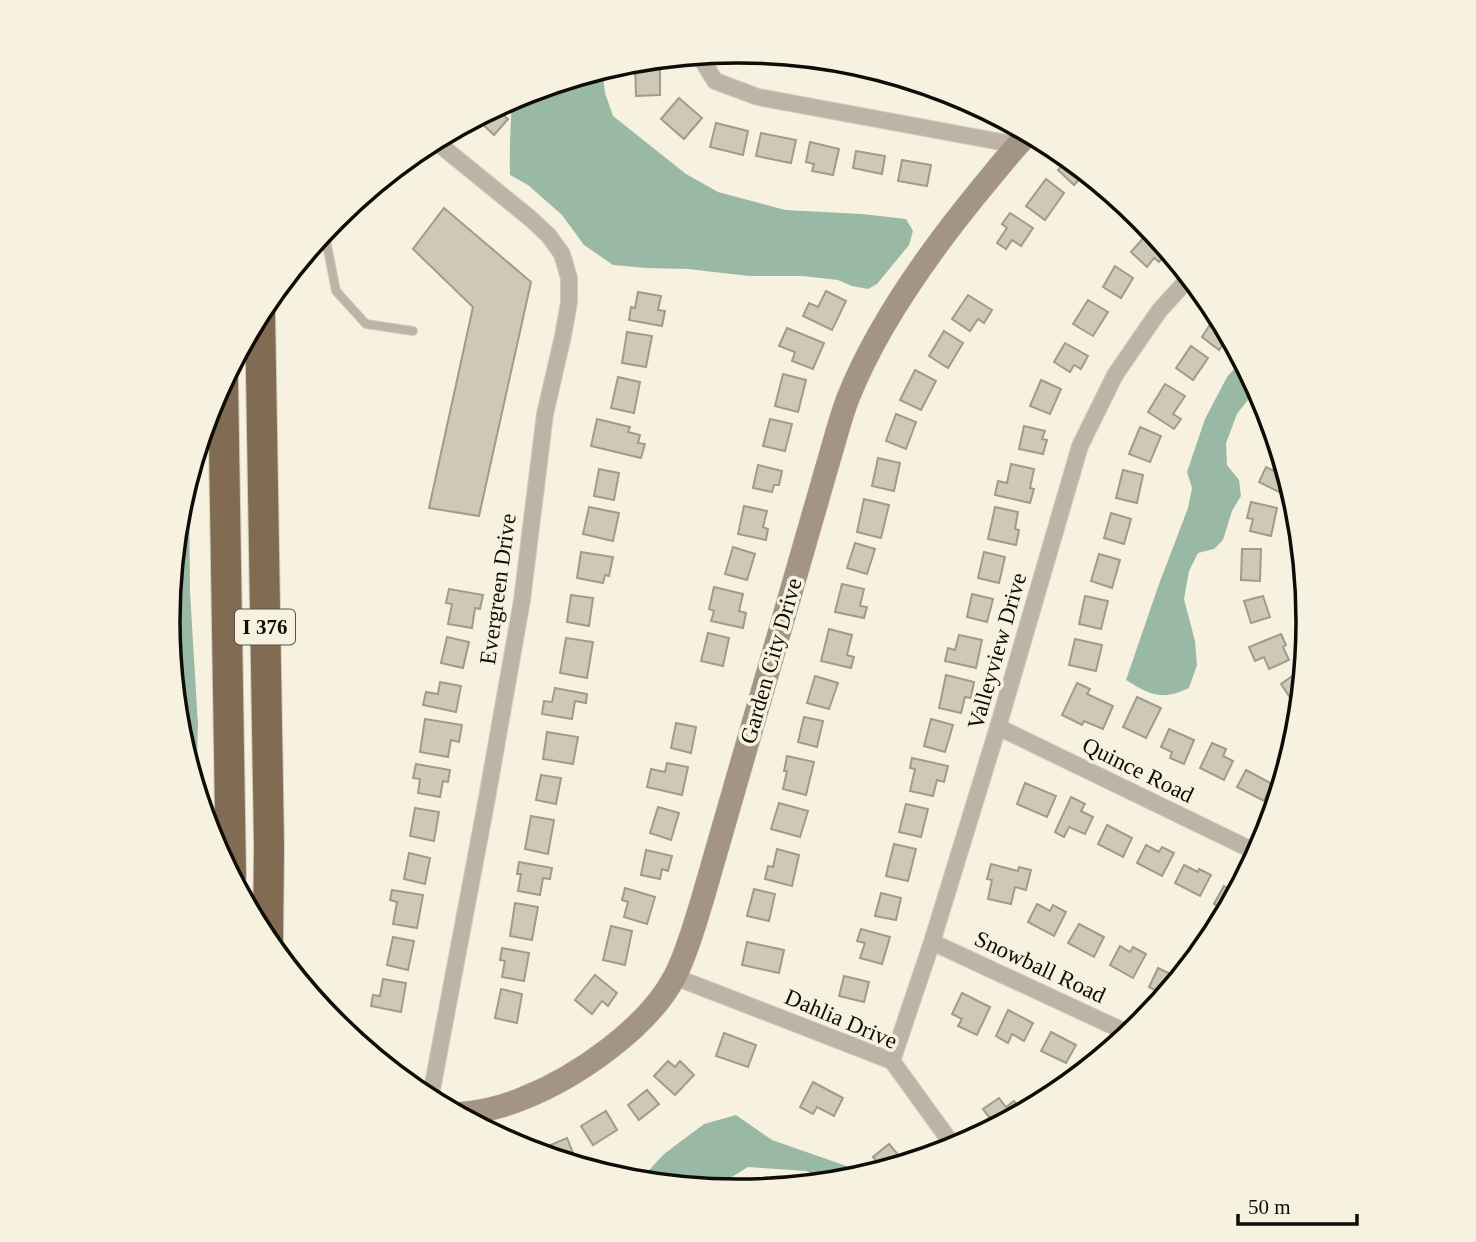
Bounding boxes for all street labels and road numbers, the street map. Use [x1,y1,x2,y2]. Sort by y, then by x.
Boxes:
street label: Evergreen Drive [475,512,521,666]
street label: Valleyview Drive [963,570,1031,732]
street label: Garden City Drive [735,575,807,747]
road number: I 376 [235,610,295,644]
street label: Quince Road [1078,732,1198,808]
street label: Snowball Road [971,926,1110,1008]
street label: Dahlia Drive [781,984,901,1054]

